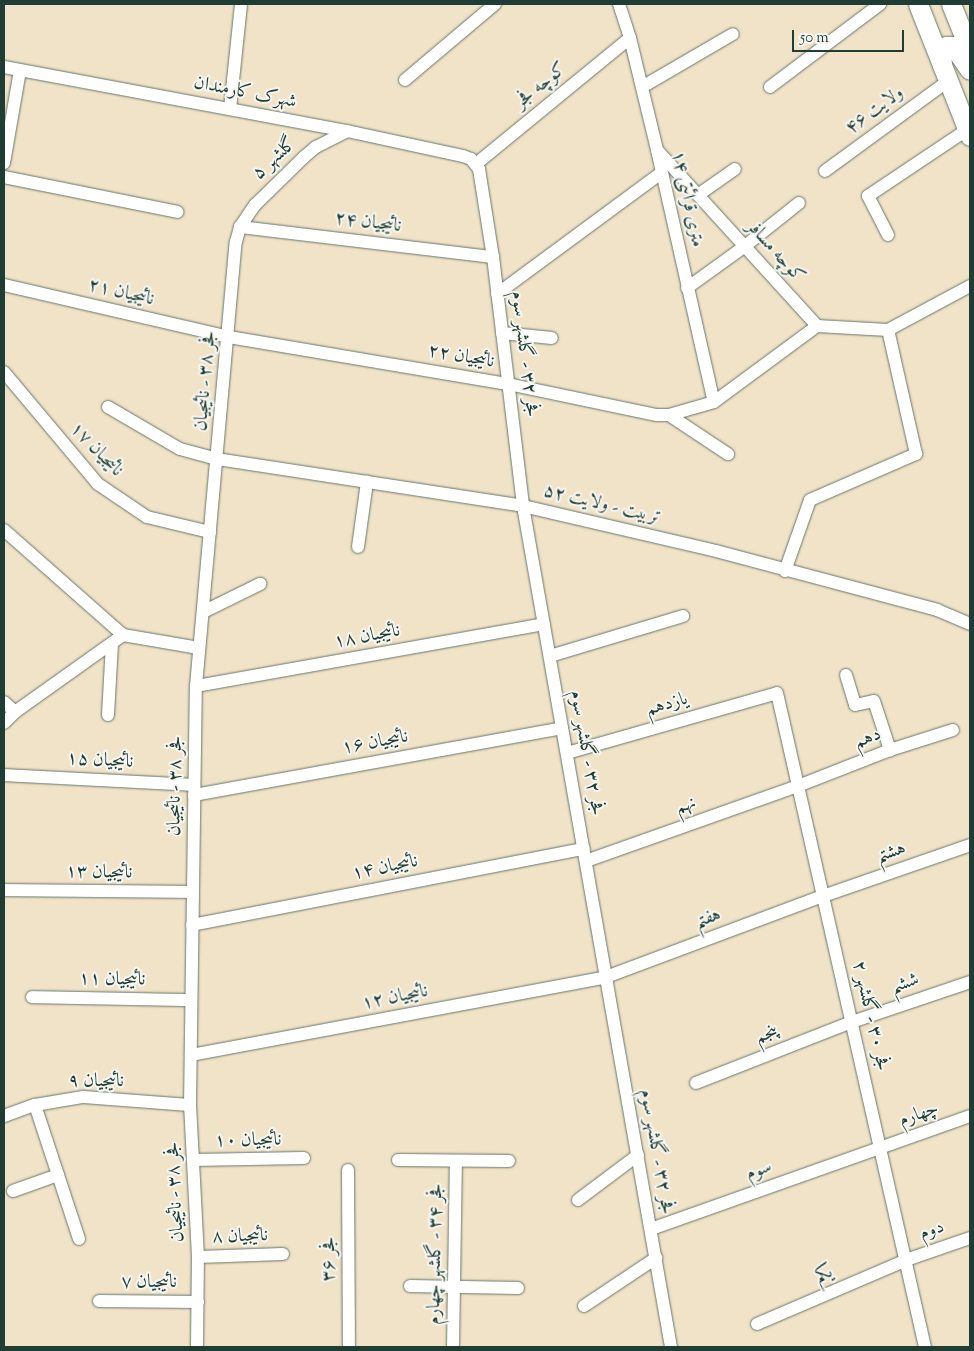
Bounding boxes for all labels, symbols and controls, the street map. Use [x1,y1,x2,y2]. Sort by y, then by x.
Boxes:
scale bar [794,20,906,52]
text: 50 m [800,28,829,49]
street label: کوچه فجر [510,58,572,114]
street label: شهرک کارمندان [192,72,298,114]
street label: ولایت ۴۶ [841,82,909,140]
street label: گلشهر ۵ [248,133,302,185]
street label: ۱۴ متری قرائتی [666,149,708,249]
street label: نائیجیان ۲۴ [333,208,403,238]
street label: کوچه مسافر [741,216,809,288]
street label: نائیجیان ۲۱ [86,274,156,312]
street label: فجر ۳۲ - گلشهر سوم [505,290,543,418]
street label: فجر ۳۸ - نائیجیان [190,330,222,432]
street label: نائیجیان ۲۲ [426,340,496,374]
street label: نائیجیان ۱۷ [65,418,127,482]
street label: تربیت - ولایت ۵۲ [541,480,663,530]
street label: نائیجیان ۱۸ [332,620,402,654]
street label: فجر ۳۲ - گلشهر سوم [564,688,608,818]
street label: یازدهم [643,688,691,722]
street label: دهم [851,724,885,754]
street label: نائیجیان ۱۶ [340,726,410,760]
street label: فجر ۳۸ - نائیجیان [164,736,188,836]
street label: نائیجیان ۱۵ [66,748,134,774]
street label: نهم [673,792,699,820]
street label: هشتم [873,837,909,869]
street label: نائیجیان ۱۴ [350,850,420,886]
street label: نائیجیان ۱۳ [65,861,133,885]
street label: هفتم [692,904,724,934]
street label: فجر ۳۰ - گلشهر ۲ [846,959,894,1073]
street label: نائیجیان ۱۱ [78,968,146,992]
street label: ششم [888,969,922,999]
street label: نائیجیان ۱۲ [360,980,430,1016]
street label: پنجم [752,1020,782,1050]
street label: نائیجیان ۹ [68,1071,124,1093]
street label: فجر ۳۲ - گلشهر سوم [634,1087,678,1217]
street label: چهارم [896,1098,942,1132]
street label: نائیجیان ۱۰ [214,1129,282,1153]
street label: فجر ۳۸ - نائیجیان [162,1141,190,1243]
street label: سوم [743,1156,775,1186]
street label: فجر ۳۴ - گلشهر چهارم [423,1183,449,1325]
street label: دوم [917,1216,947,1246]
street label: نائیجیان ۸ [212,1225,268,1249]
street label: فجر ۳۶ [319,1236,341,1282]
street label: یکم [812,1261,836,1289]
street label: نائیجیان ۷ [121,1272,177,1294]

